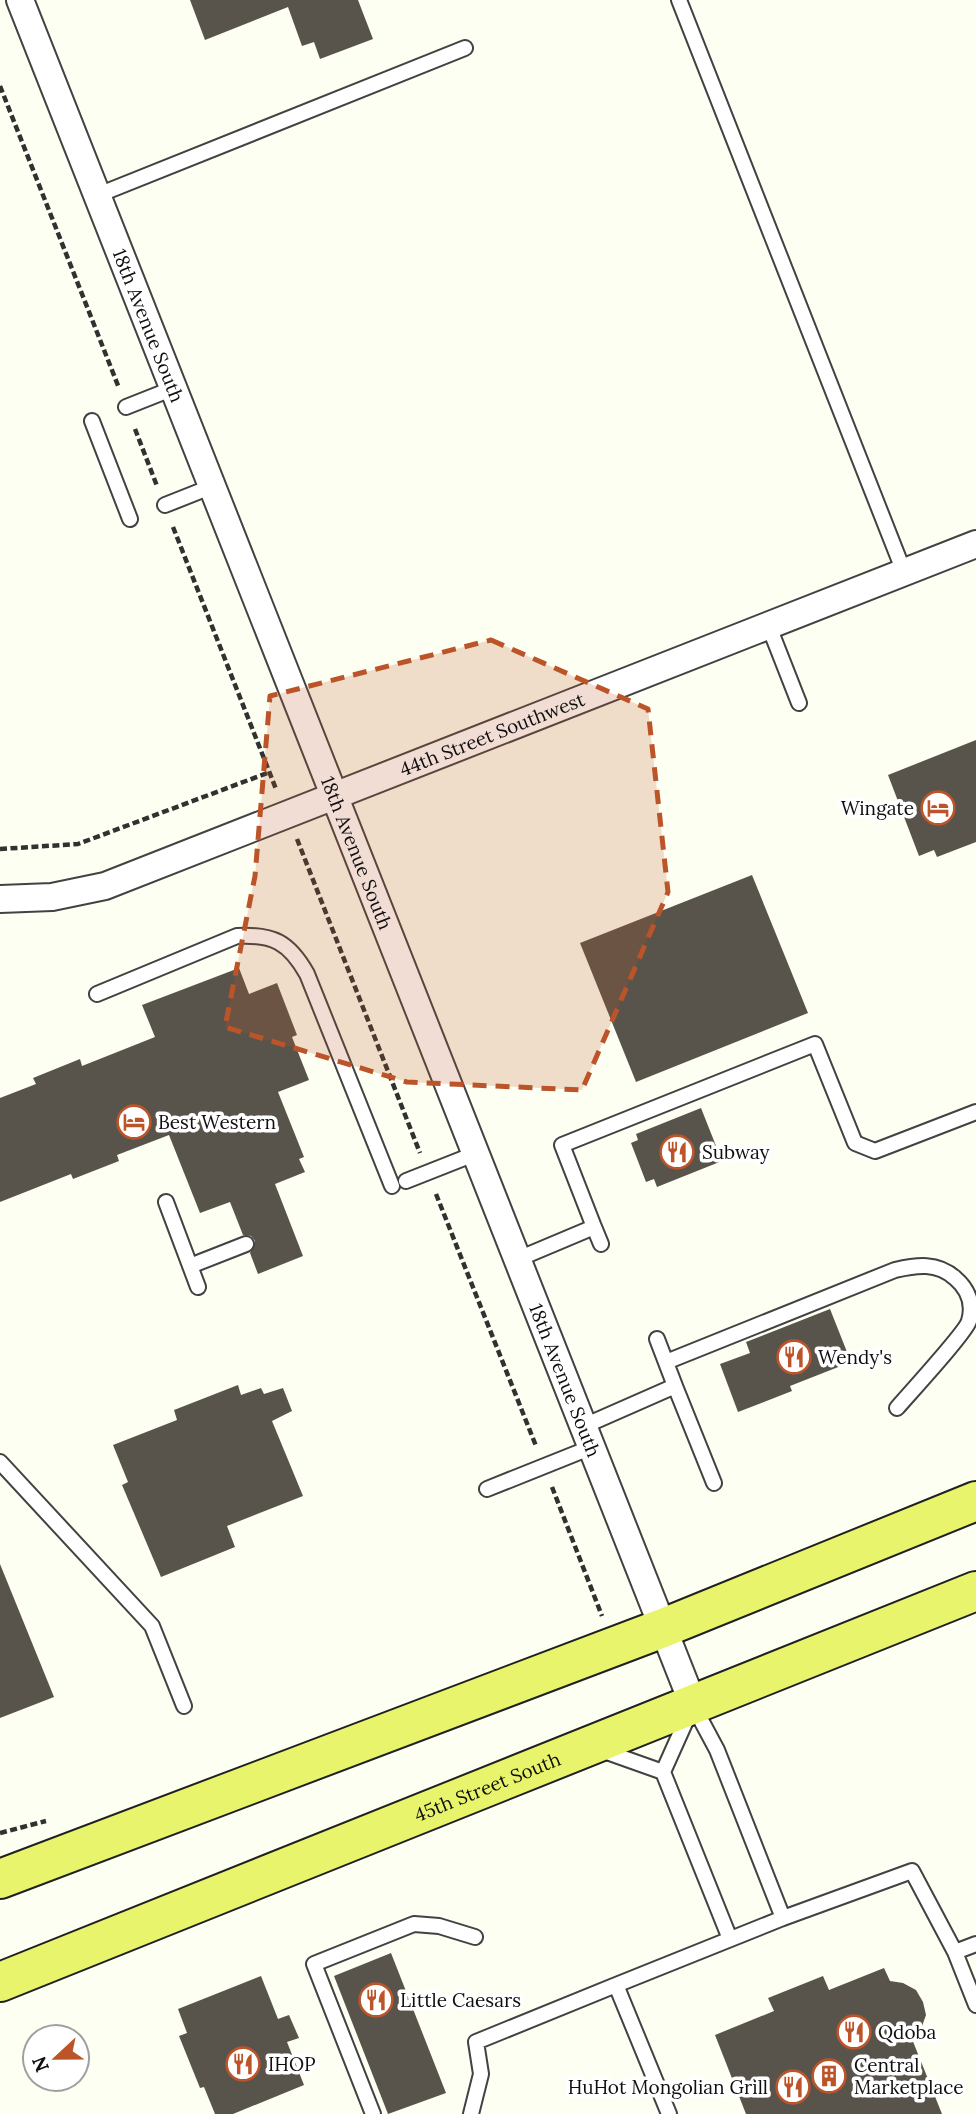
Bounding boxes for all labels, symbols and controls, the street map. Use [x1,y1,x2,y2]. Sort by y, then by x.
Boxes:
street label: 18th Avenue South [107,245,190,406]
street label: 44th Street Southwest [396,687,589,781]
street label: 18th Avenue South [316,773,398,933]
hotel icon: Wingate [919,789,957,827]
place label: Wingate [841,796,914,820]
hotel icon: Best Western [115,1103,153,1141]
place label: Best Western [158,1110,276,1134]
restaurant icon: Subway [658,1133,696,1171]
place label: Subway [702,1140,770,1164]
street label: 18th Avenue South [524,1300,606,1460]
restaurant icon: Wendy's [775,1338,813,1376]
place label: Wendy's [818,1345,892,1369]
street label: 45th Street South [411,1747,564,1827]
restaurant icon: Little Caesars [357,1981,395,2019]
place label: Little Caesars [400,1988,521,2012]
restaurant icon: Qdoba [835,2013,873,2051]
place label: Qdoba [878,2020,937,2044]
north arrow [21,2023,91,2093]
restaurant icon: IHOP [224,2045,262,2083]
place label: IHOP [268,2052,316,2076]
text: N [26,2053,54,2076]
place label: Central Marketplace [854,2053,964,2099]
building icon: Central Marketplace [810,2057,848,2095]
restaurant icon: HuHot Mongolian Grill [774,2068,812,2106]
place label: HuHot Mongolian Grill [568,2075,768,2099]

